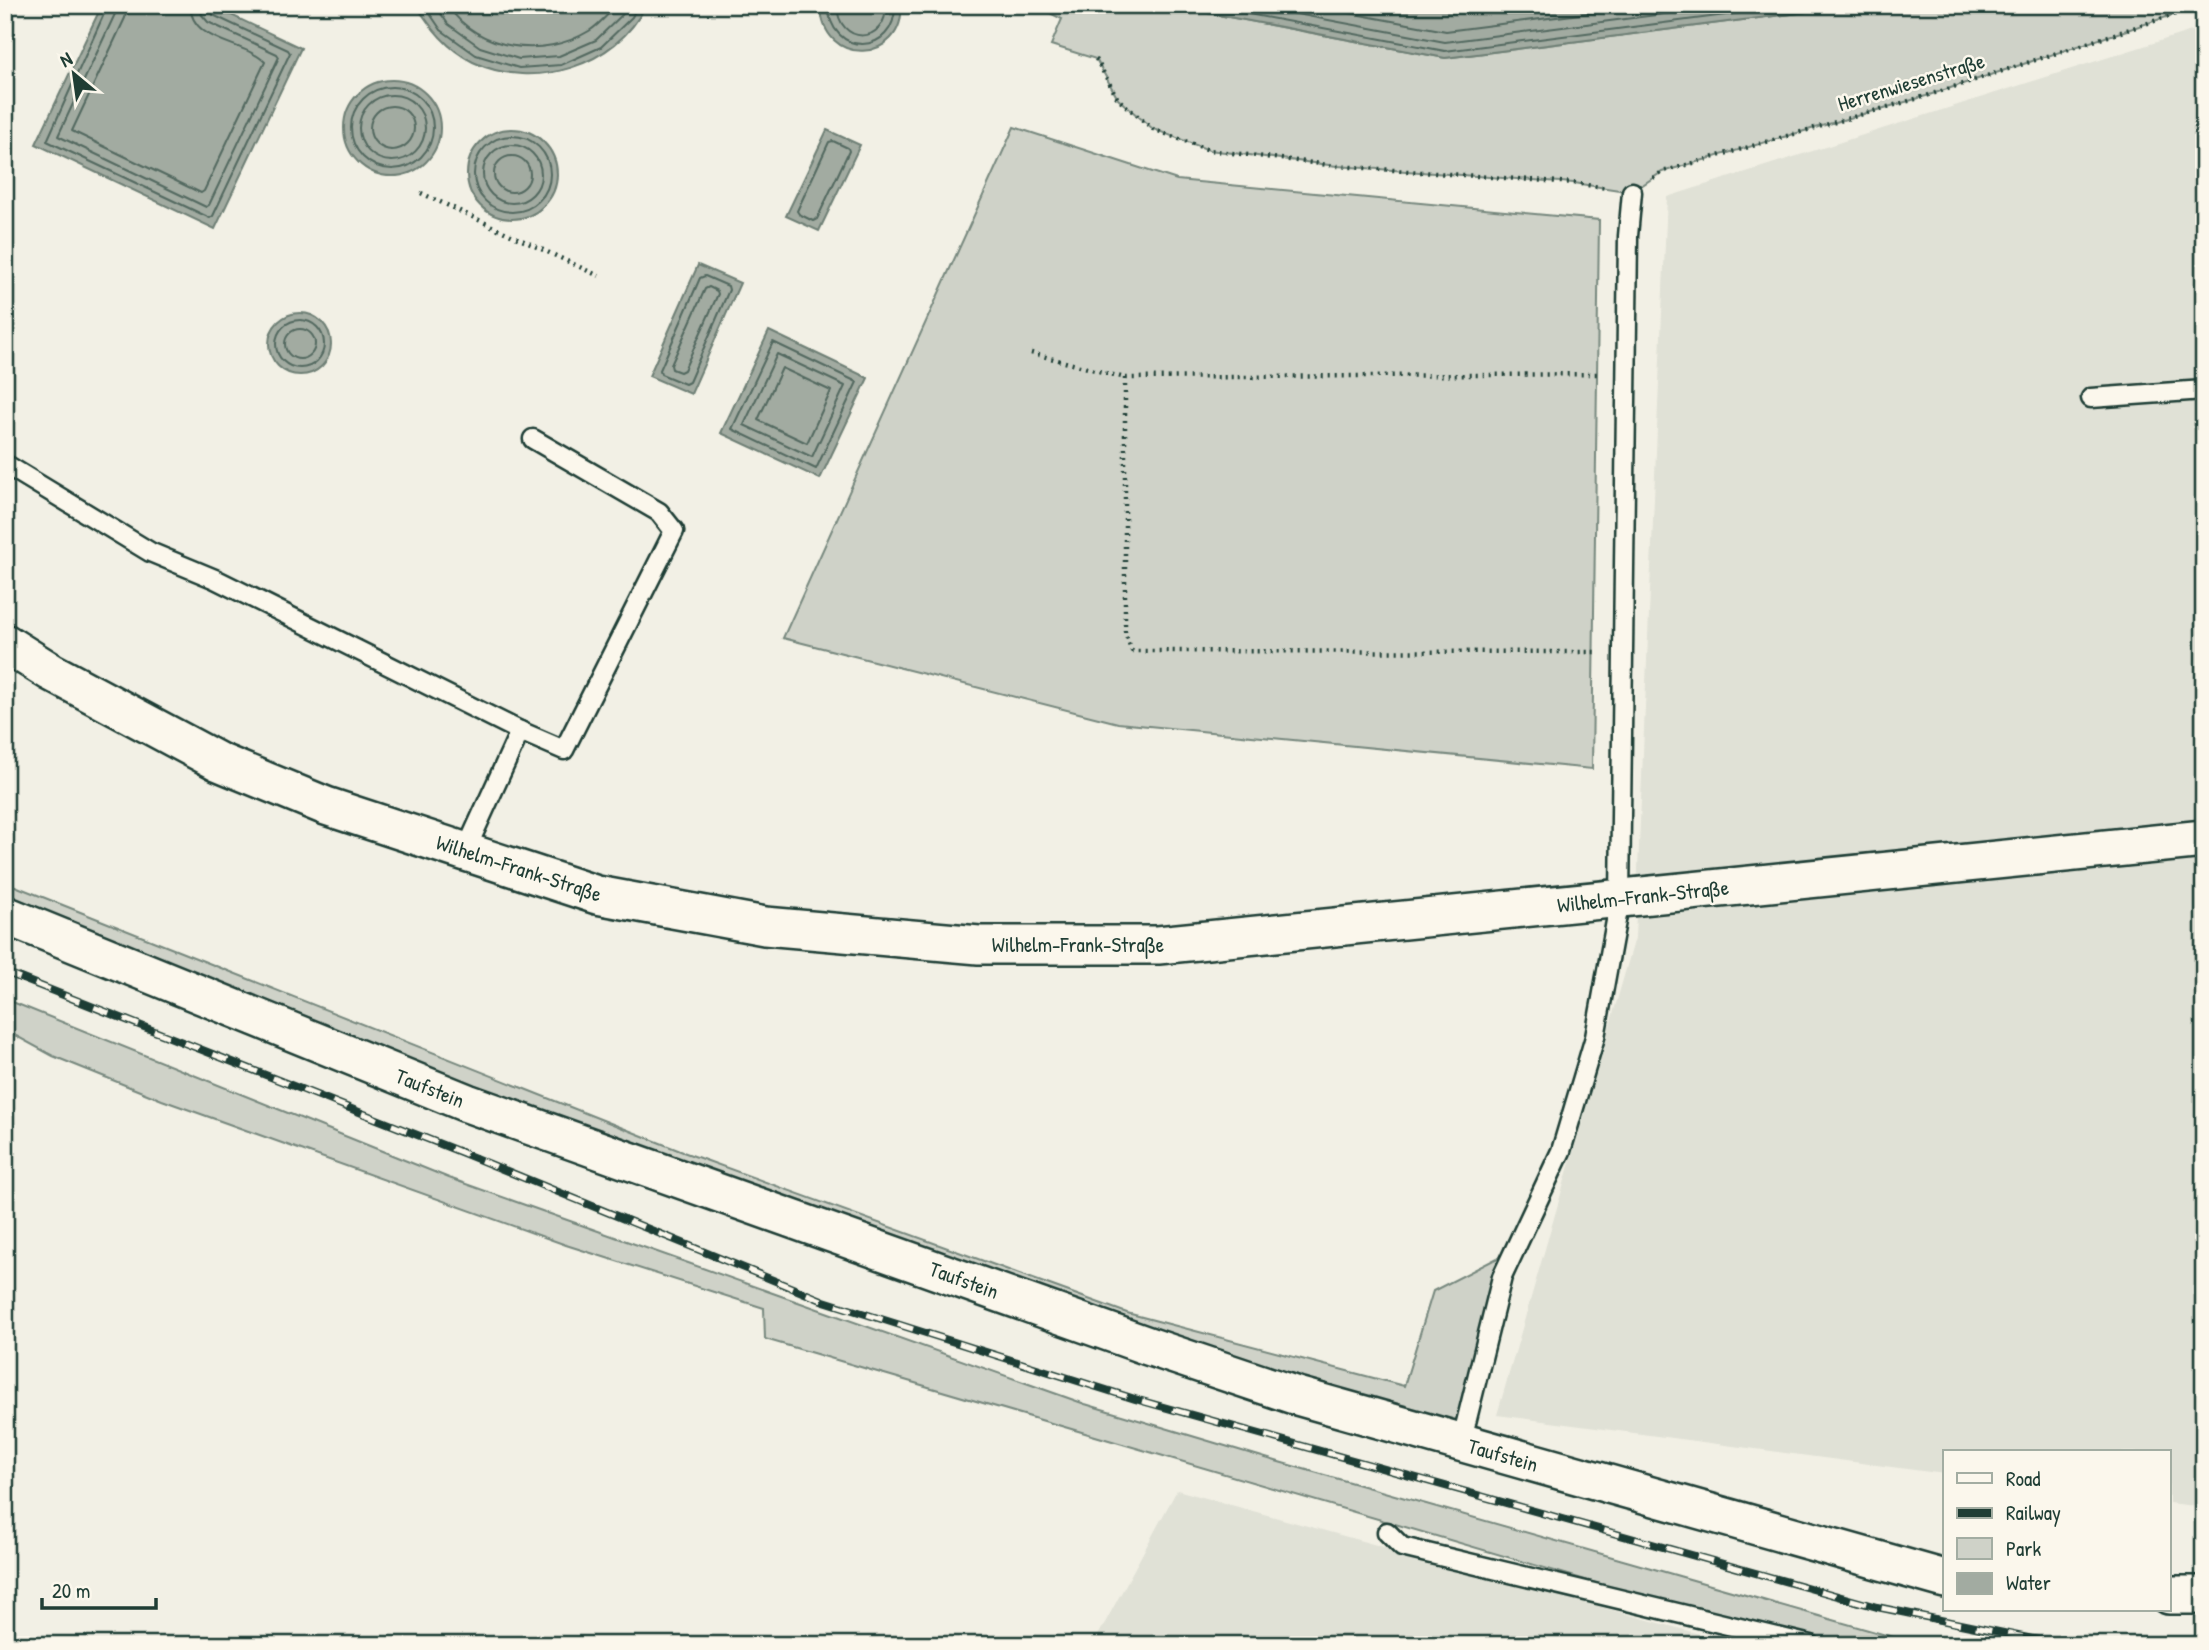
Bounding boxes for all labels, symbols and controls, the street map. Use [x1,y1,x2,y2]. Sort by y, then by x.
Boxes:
north arrow [38,38,108,108]
text: N [55,45,76,73]
street label: Herrenwiesenstraße [1834,46,1988,118]
street label: Wilhelm-Frank-Straße [433,828,605,908]
street label: Wilhelm-Frank-Straße [1556,873,1730,919]
street label: Wilhelm-Frank-Straße [992,930,1164,959]
street label: Taufstein [391,1061,469,1115]
street label: Taufstein [925,1254,1003,1306]
street label: Taufstein [1464,1431,1542,1479]
legend [1943,1450,2170,1612]
text: Road [2006,1464,2040,1493]
text: Railway [2006,1498,2061,1527]
text: Park [2006,1534,2041,1563]
scale bar [42,1566,156,1610]
text: Water [2006,1568,2051,1597]
text: 20 m [52,1576,90,1605]

